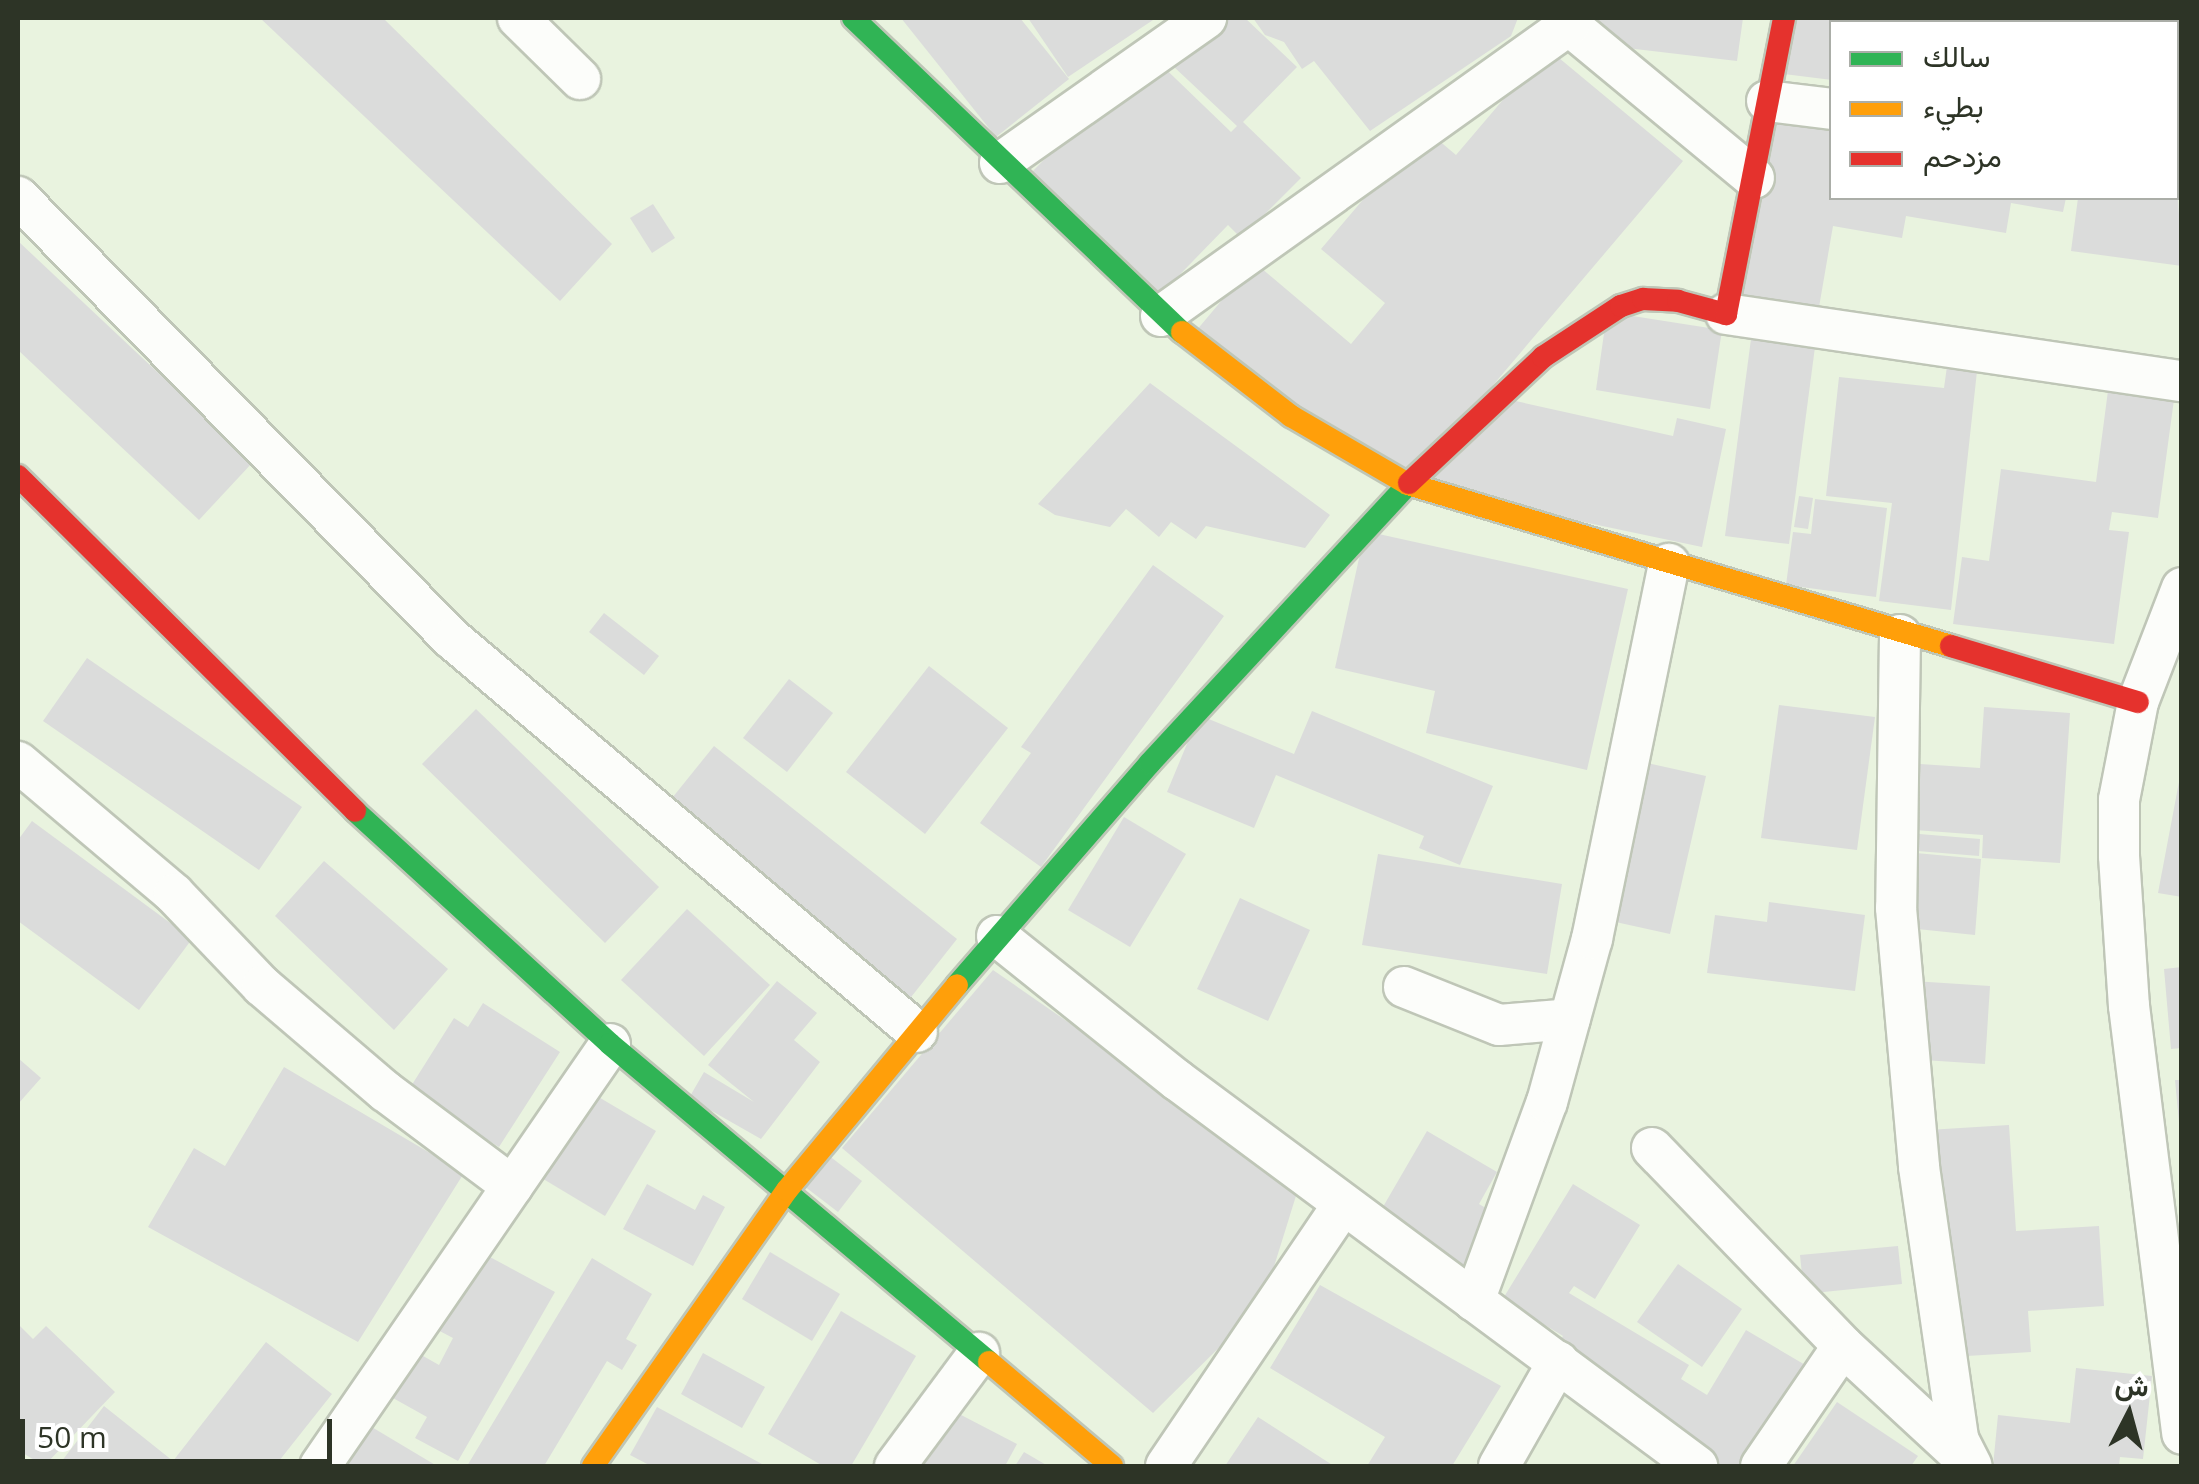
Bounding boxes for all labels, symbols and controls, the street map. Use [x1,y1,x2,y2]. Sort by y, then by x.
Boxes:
legend [1829,20,2179,200]
text: سالك [1923,35,1990,76]
text: بطيء [1923,85,1984,126]
text: مزدحم [1923,135,2002,176]
north arrow [2079,1364,2179,1464]
text: ش [2113,1364,2151,1405]
scale bar [25,1399,338,1461]
text: 50 m [37,1416,107,1457]

